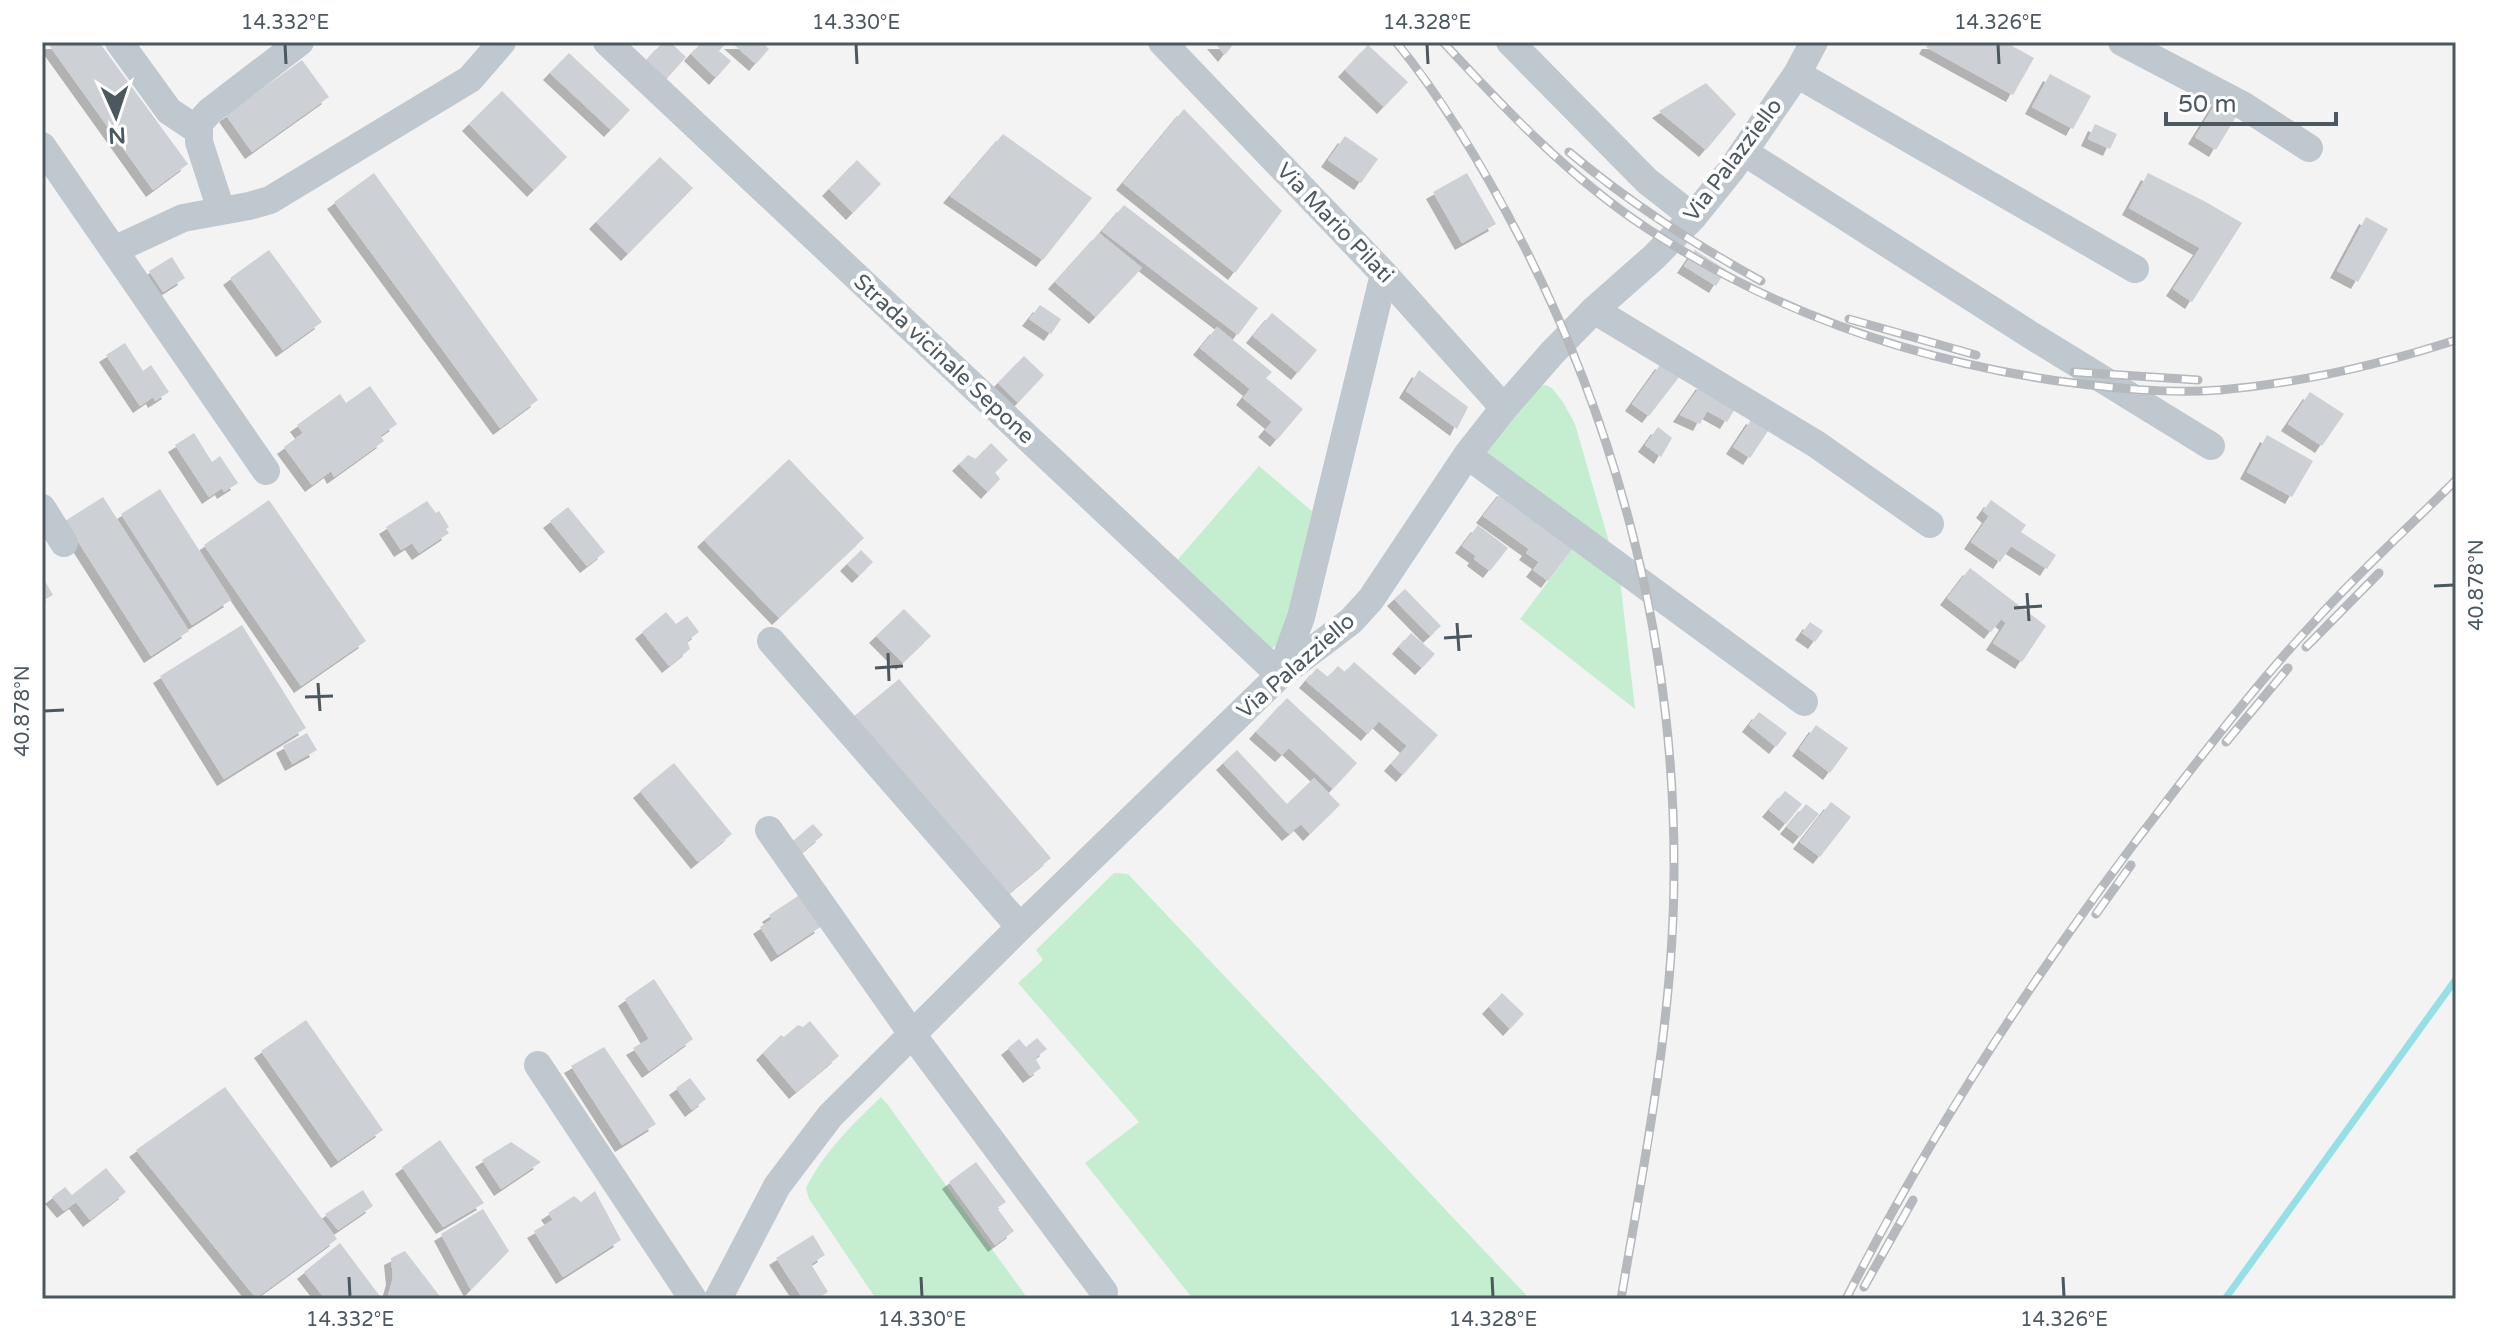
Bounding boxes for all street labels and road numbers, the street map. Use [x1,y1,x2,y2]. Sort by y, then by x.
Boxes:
street label: Via Palazziello [1678,93,1788,227]
street label: Via Mario Pilati [1271,158,1399,288]
street label: Strada vicinale Sepone [848,269,1040,449]
street label: Via Palazziello [1232,608,1360,724]

